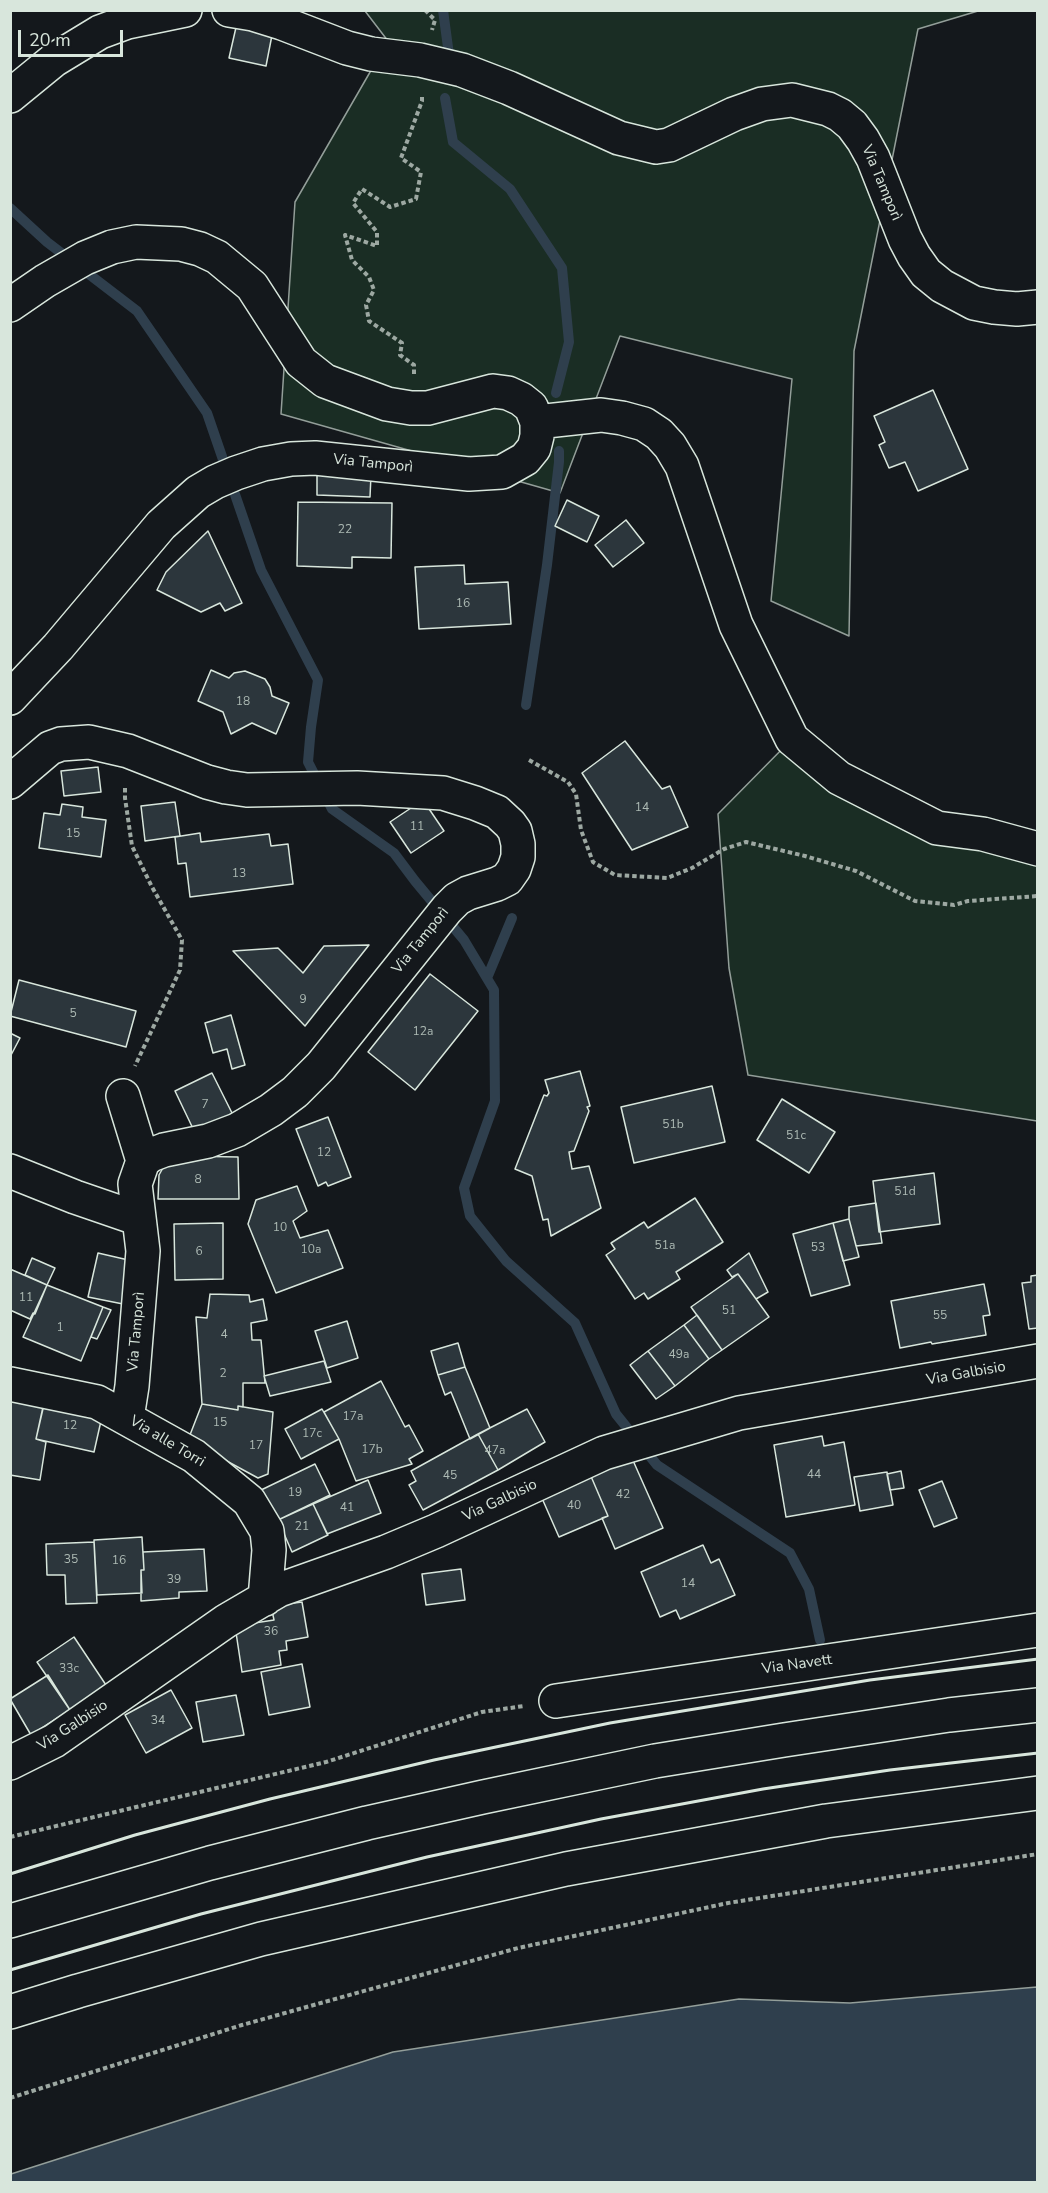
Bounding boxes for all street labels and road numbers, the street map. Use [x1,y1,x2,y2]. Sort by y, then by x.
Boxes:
street label: Via Tamporì [857,143,905,223]
street label: Via Tamporì [332,451,414,477]
street label: Via Tamporì [389,904,453,978]
street label: Via Tamporì [125,1291,149,1373]
street label: Via Galbisio [925,1358,1007,1390]
street label: Via alle Torri [126,1412,208,1472]
street label: Via Galbisio [460,1476,540,1526]
street label: Via Navett [761,1651,833,1679]
street label: Via Galbisio [34,1697,112,1755]

